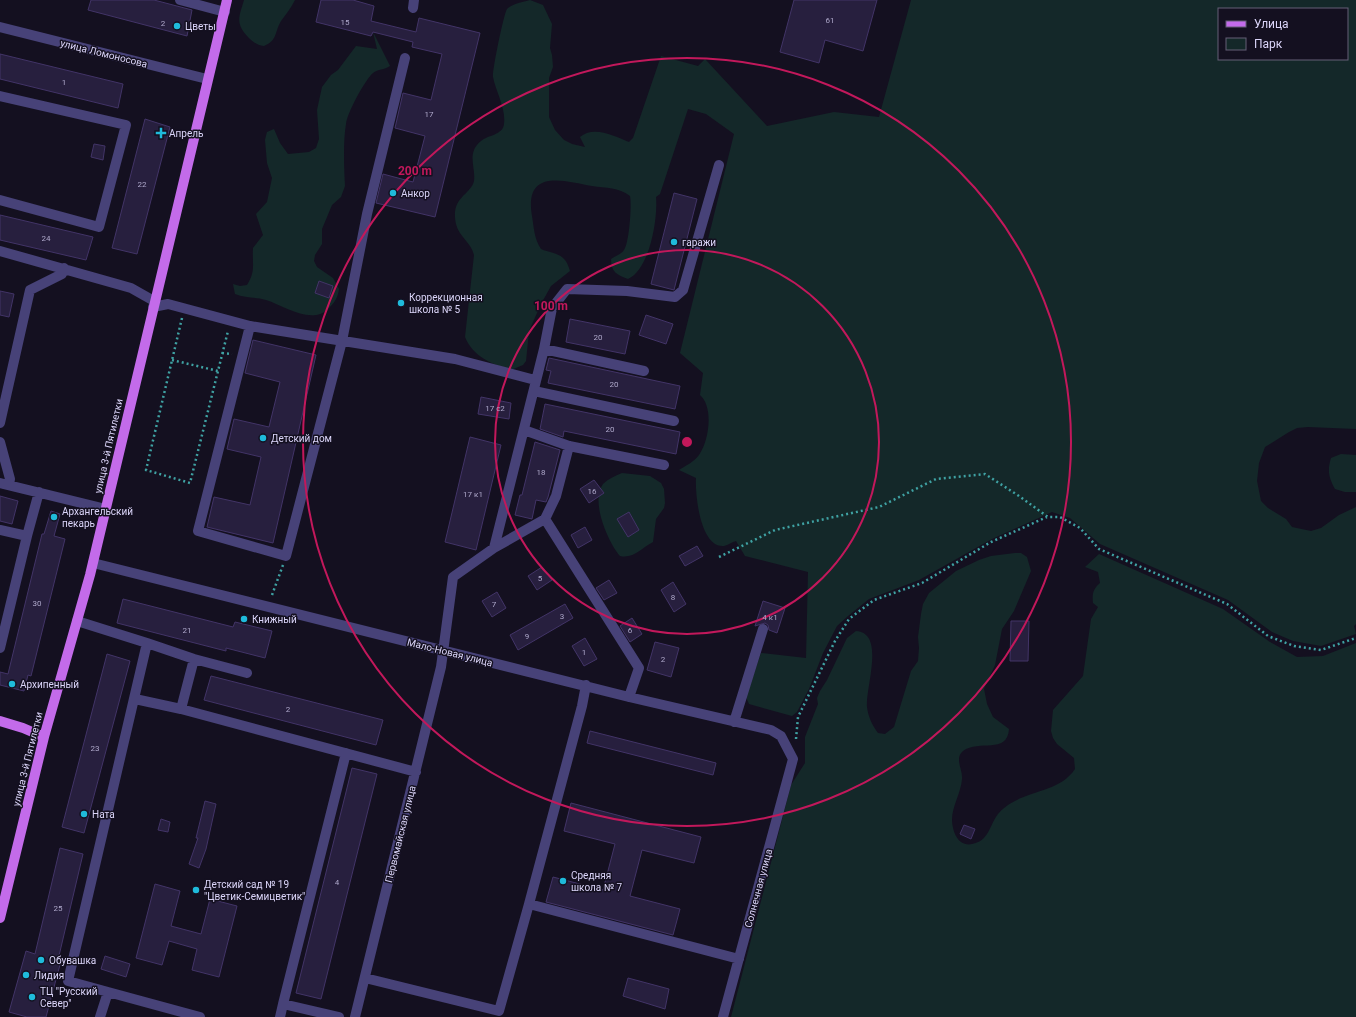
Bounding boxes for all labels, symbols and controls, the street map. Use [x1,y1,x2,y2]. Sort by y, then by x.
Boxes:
legend [1218,8,1348,60]
house number: 61 [826,16,835,25]
text: Улица [1254,17,1289,31]
house number: 15 [341,18,350,27]
house number: 2 [161,19,166,28]
marker: Цветы [172,21,182,31]
place label: Цветы [185,21,216,32]
street label: улица Ломоносова [59,37,149,70]
text: Парк [1254,37,1283,51]
house number: 1 [62,78,66,87]
house number: 17 [425,110,434,119]
marker: Апрель [156,128,166,138]
place label: Апрель [169,128,203,139]
text: 200 m [398,164,432,178]
house number: 22 [138,180,147,189]
marker: Анкор [388,188,398,198]
place label: Анкор [401,188,430,199]
house number: 24 [42,234,51,243]
marker: гаражи [669,237,679,247]
place label: гаражи [682,237,716,248]
place label: Коррекционная школа № 5 [409,292,483,315]
marker: Коррекционная школа № 5 [396,298,406,308]
text: 100 m [534,299,568,313]
house number: 20 [594,333,603,342]
house number: 20 [610,380,619,389]
street label: улица 3-й Пятилетки [92,398,125,495]
house number: 17 с2 [485,404,505,413]
house number: 20 [606,425,615,434]
marker: Детский дом [258,433,268,443]
place label: Детский дом [271,433,332,444]
centre of rings [680,435,694,449]
house number: 18 [537,468,546,477]
house number: 16 [588,487,597,496]
house number: 17 к1 [463,490,483,499]
place label: Архангельский пекарь [62,506,133,529]
marker: Архангельский пекарь [49,512,59,522]
house number: 5 [538,574,543,583]
house number: 8 [671,593,676,602]
house number: 30 [33,599,42,608]
house number: 7 [492,600,497,609]
house number: 3 [560,612,564,621]
house number: 4 к1 [762,613,778,622]
marker: Книжный [239,614,249,624]
place label: Книжный [252,614,297,625]
house number: 21 [183,626,192,635]
house number: 6 [628,626,633,635]
house number: 9 [525,632,529,641]
street label: Мало-Новая улица [406,637,494,668]
house number: 1 [582,648,586,657]
house number: 2 [661,655,666,664]
marker: Архипенный [7,679,17,689]
place label: Архипенный [20,679,79,690]
house number: 2 [286,705,291,714]
street label: улица 3-й Пятилетки [10,711,45,807]
house number: 23 [91,744,100,753]
street label: Первомайская улица [383,784,418,884]
marker: Ната [79,809,89,819]
place label: Ната [92,809,115,820]
street label: Солнечная улица [743,848,774,929]
place label: Средняя школа № 7 [571,870,622,893]
marker: Средняя школа № 7 [558,876,568,886]
house number: 4 [335,878,340,887]
place label: Детский сад № 19 "Цветик-Семицветик" [204,879,305,902]
marker: Детский сад № 19 "Цветик-Семицветик" [191,885,201,895]
house number: 25 [54,904,63,913]
marker: Обувашка [36,955,46,965]
place label: Обувашка [49,955,96,966]
marker: Лидия [21,970,31,980]
place label: Лидия [34,970,64,981]
place label: ТЦ "Русский Север" [40,986,98,1009]
marker: ТЦ "Русский Север" [27,992,37,1002]

